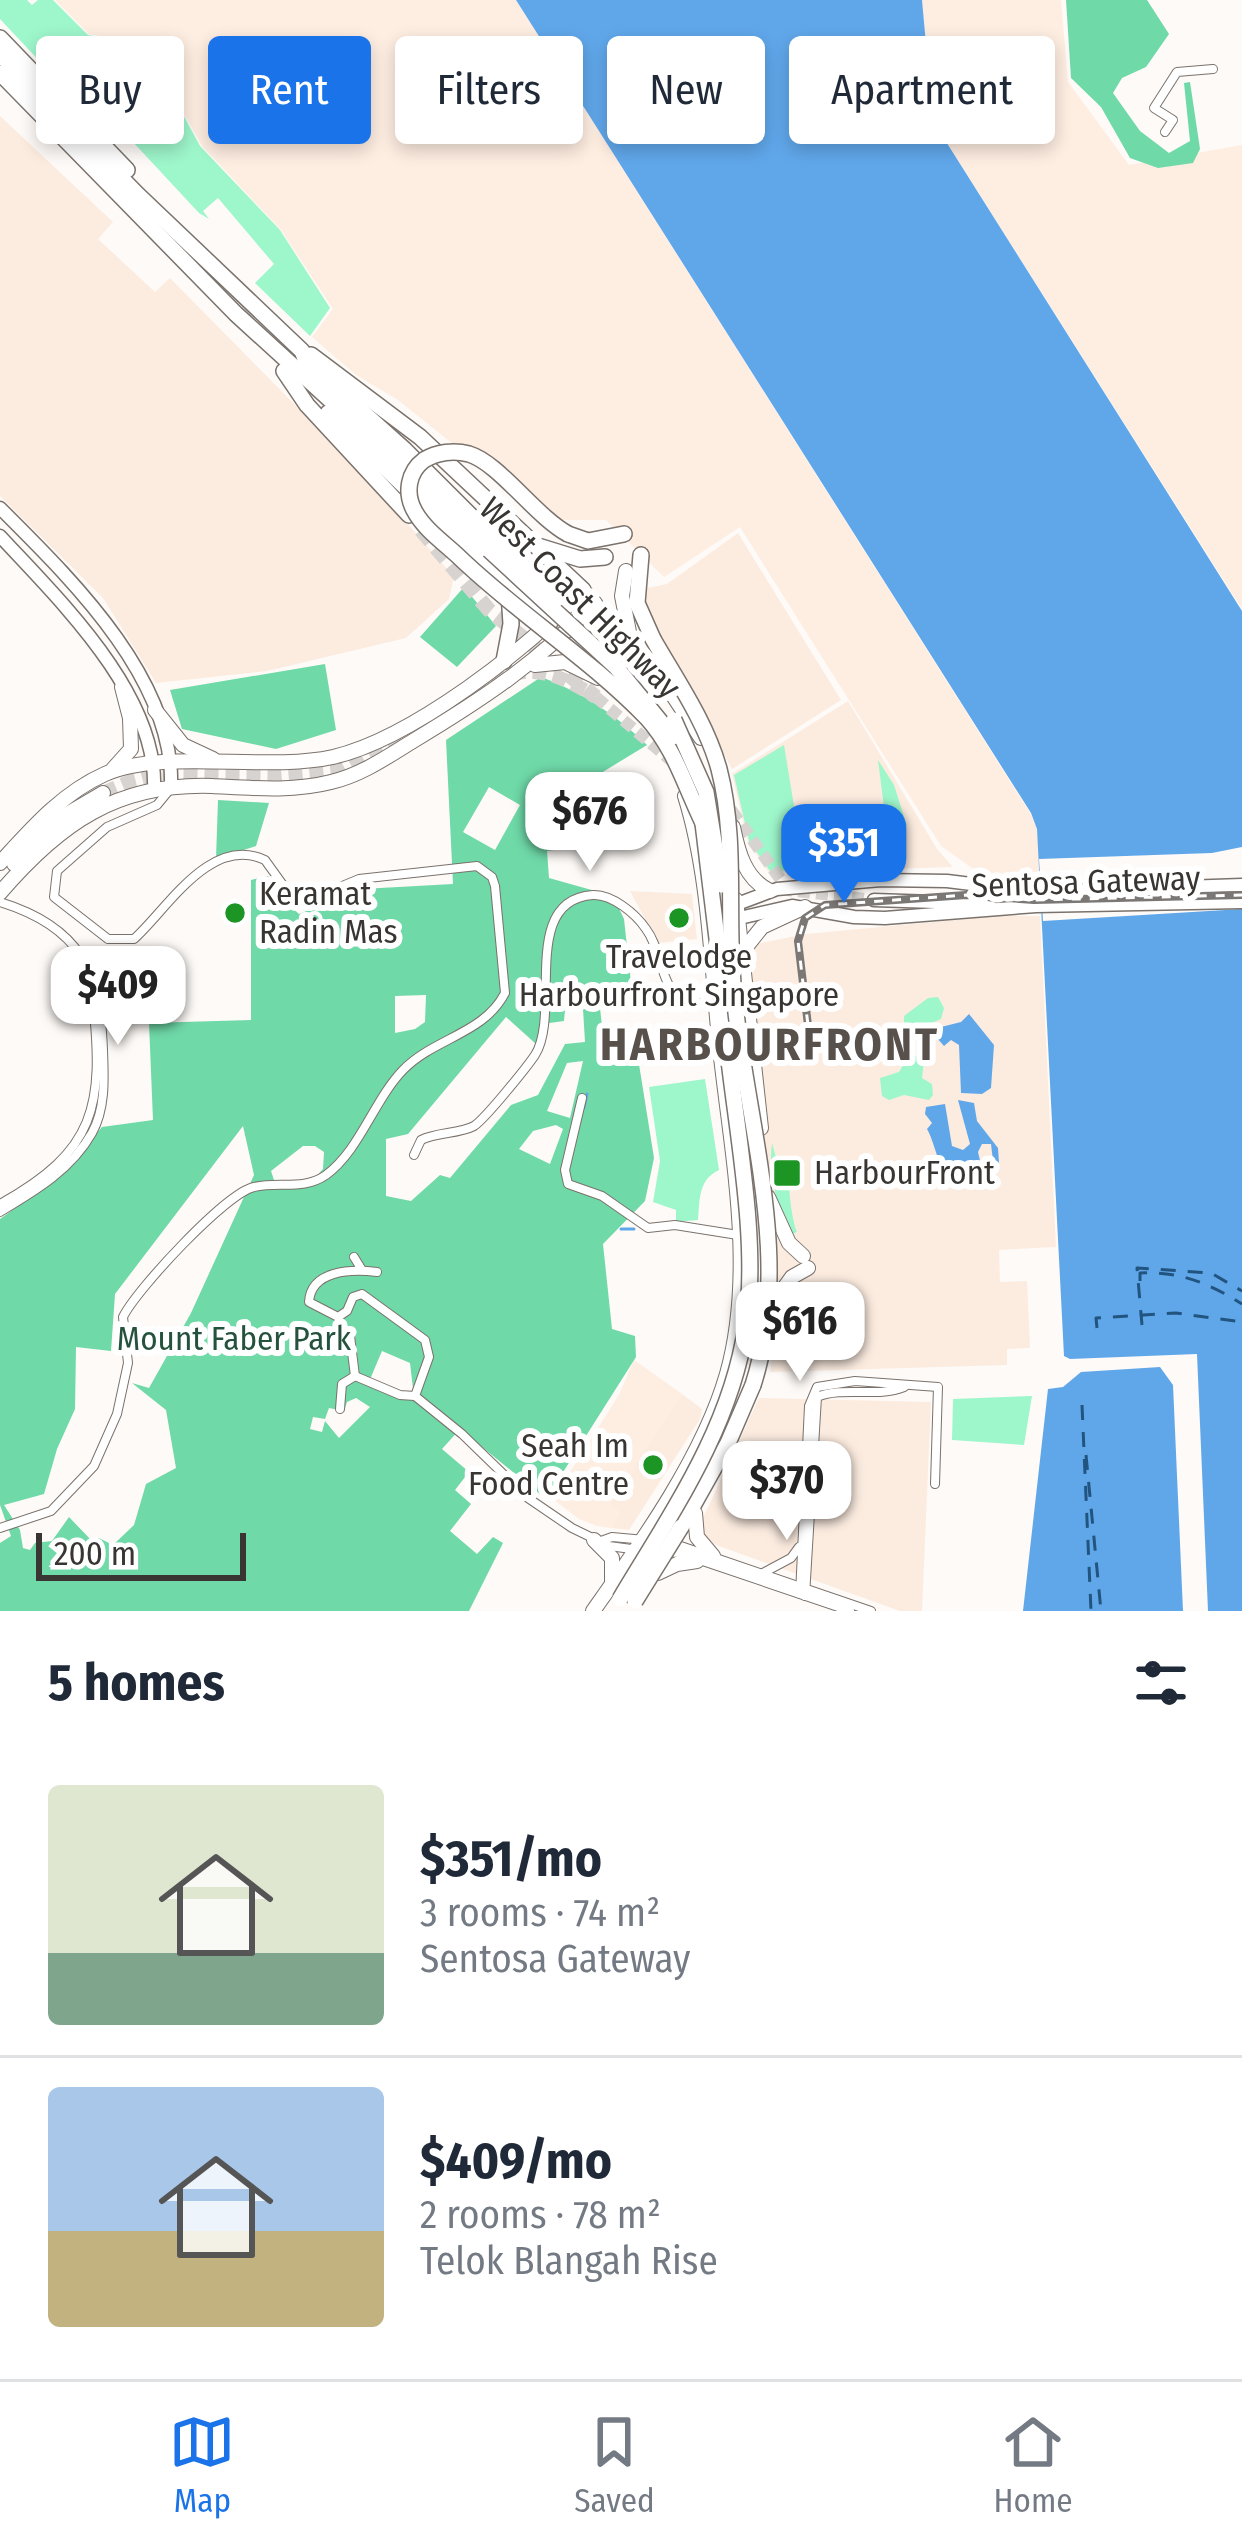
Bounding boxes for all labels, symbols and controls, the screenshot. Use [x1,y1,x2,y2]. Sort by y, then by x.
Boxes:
chip: Buy [36,36,184,144]
chip: Rent [208,36,371,144]
chip: Filters [395,36,583,144]
chip: New [607,36,765,144]
chip: Apartment [789,36,1055,144]
street label: West Coast Highway [471,489,689,707]
pin: $676 [519,772,661,874]
text: $676 [552,788,628,834]
pin: $351 [773,804,915,906]
text: $351 [808,820,880,866]
street label: Sentosa Gateway [971,858,1201,906]
place label: Keramat Radin Mas [259,874,397,952]
marker: Keramat Radin Mas [222,900,248,926]
marker: Travelodge Harbourfront Singapore [666,905,692,931]
place label: Travelodge Harbourfront Singapore [519,937,839,1015]
pin: $409 [47,946,189,1048]
text: $409 [78,962,158,1008]
district label: HARBOURFRONT [600,1018,940,1072]
place label: HarbourFront [814,1153,995,1193]
marker: HarbourFront [771,1157,803,1189]
pin: $616 [729,1282,871,1384]
text: $616 [763,1298,837,1344]
park label: Mount Faber Park [117,1319,352,1359]
place label: Seah Im Food Centre [468,1426,629,1504]
pin: $370 [716,1441,858,1543]
marker: Seah Im Food Centre [640,1452,666,1478]
text: $370 [749,1457,825,1503]
scale bar [36,1527,246,1580]
text: 200 m [54,1534,136,1574]
icon: filters [1128,1650,1194,1716]
text: 5 homes [48,1652,225,1714]
text: $351/mo [420,1828,602,1890]
icon: home [144,1833,288,1977]
text: 3 rooms · 74 m² [420,1890,660,1936]
text: Sentosa Gateway [420,1936,690,1982]
text: $409/mo [420,2130,612,2192]
icon: home [144,2135,288,2279]
text: 2 rooms · 78 m² [420,2192,661,2238]
text: Telok Blangah Rise [420,2238,718,2284]
tab: Map [169,2409,235,2521]
tab: Saved [574,2409,655,2521]
tab: Home [994,2409,1073,2521]

